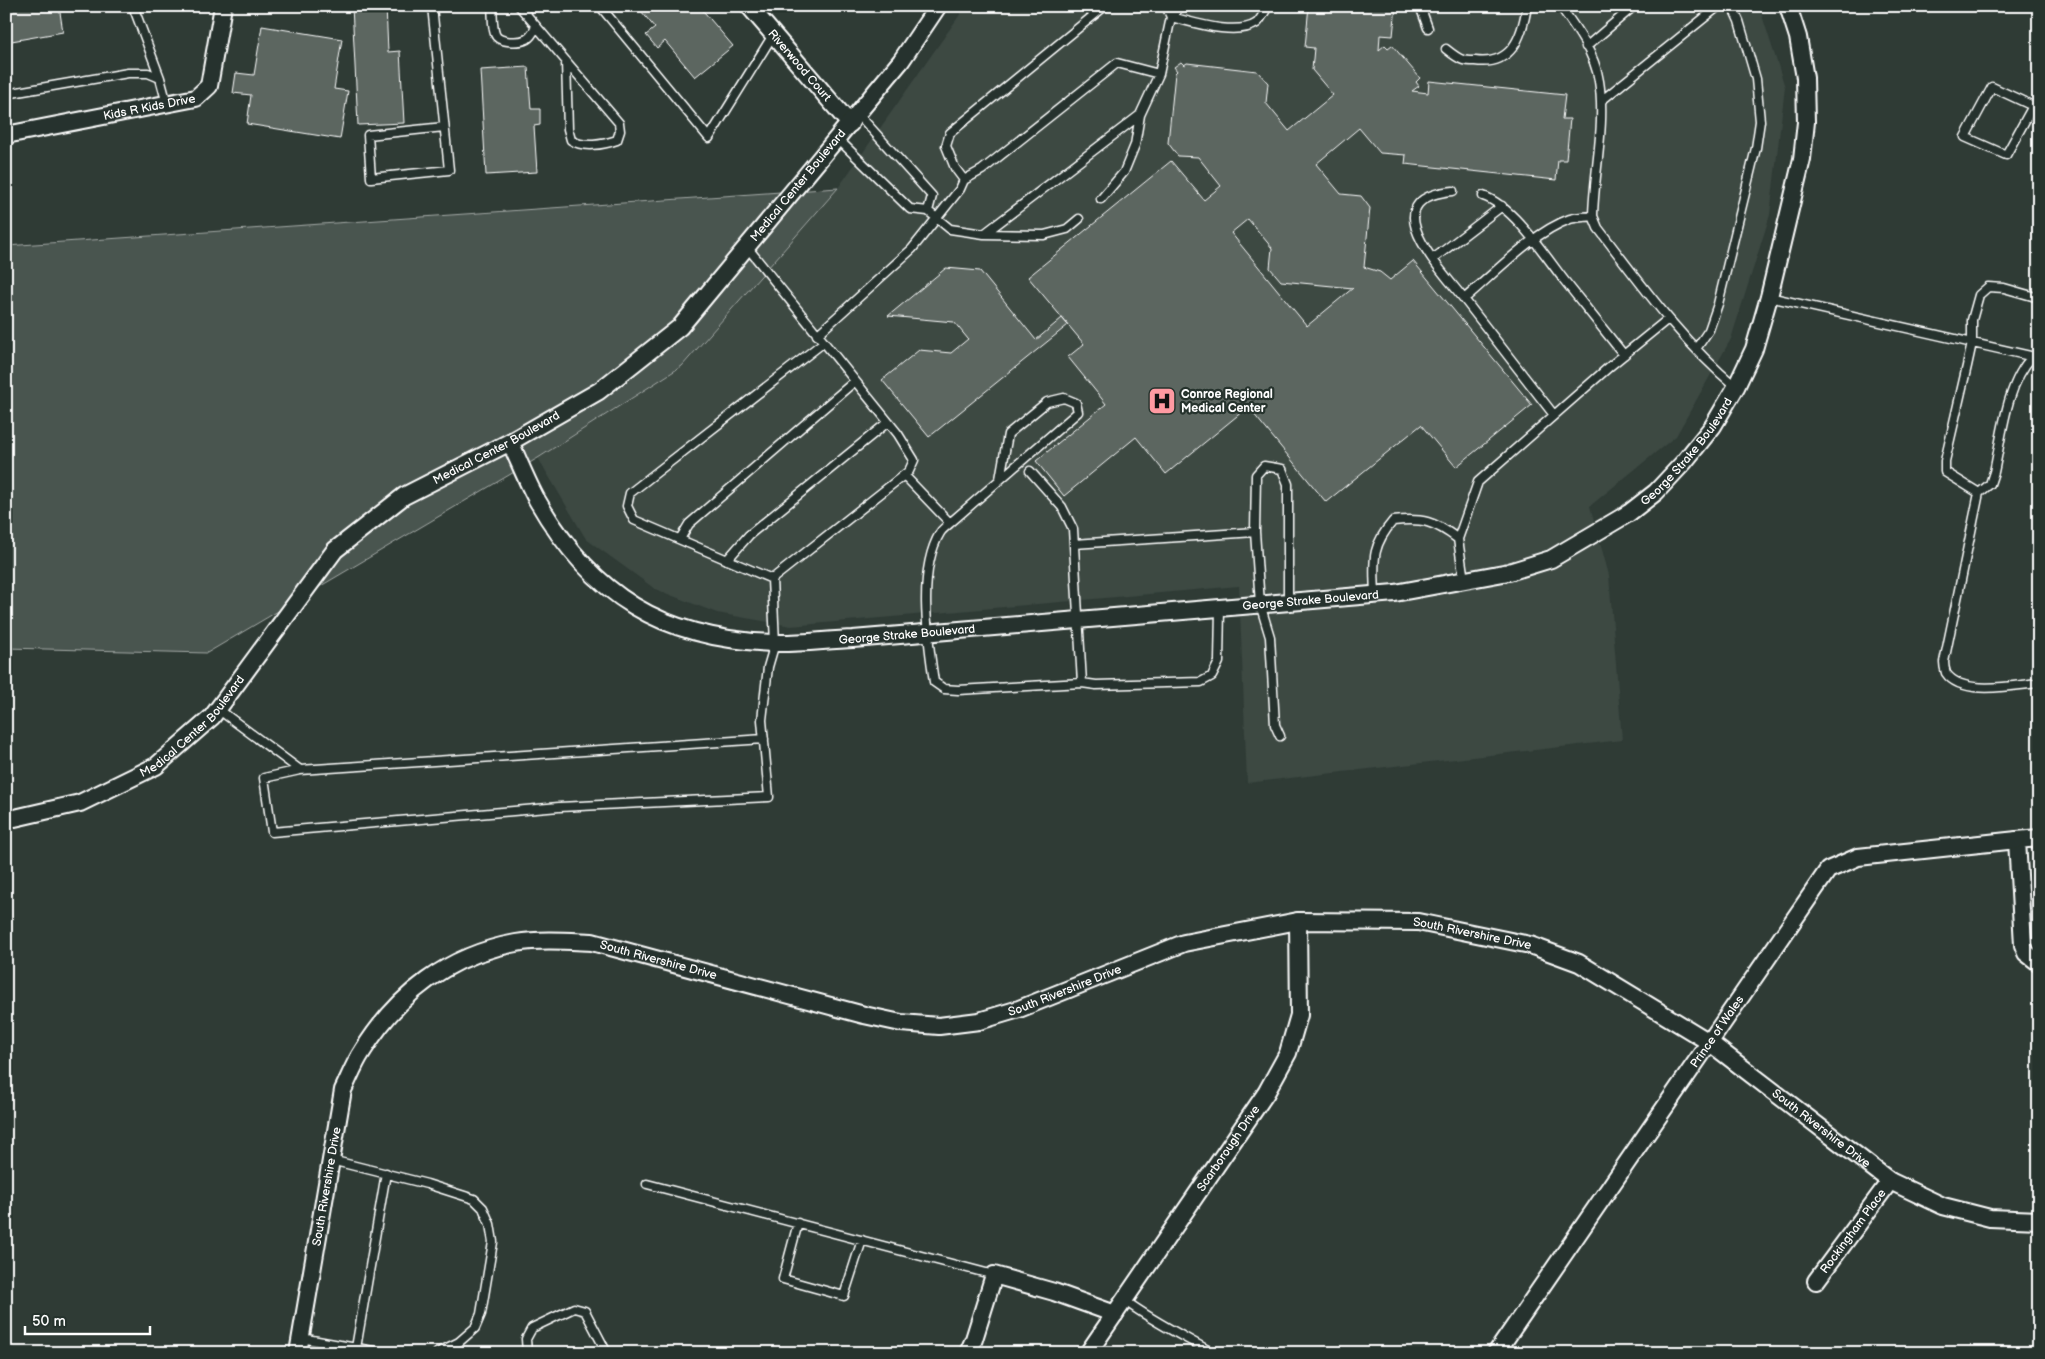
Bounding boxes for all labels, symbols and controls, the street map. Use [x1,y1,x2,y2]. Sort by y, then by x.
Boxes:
street label: Riverwood Court [765,26,835,105]
street label: Kids R Kids Drive [102,91,197,123]
street label: Medical Center Boulevard [747,126,849,244]
hospital icon: Conroe Regional Medical Center [1147,386,1177,416]
place label: Conroe Regional Medical Center [1181,387,1273,416]
street label: George Strake Boulevard [1637,395,1736,509]
street label: Medical Center Boulevard [430,408,562,488]
street label: George Strake Boulevard [1242,587,1379,613]
street label: George Strake Boulevard [838,621,976,647]
street label: Medical Center Boulevard [137,672,248,780]
street label: South Rivershire Drive [1413,914,1533,953]
street label: South Rivershire Drive [598,937,719,983]
street label: South Rivershire Drive [1006,961,1123,1019]
street label: Prince of Wales [1687,993,1747,1071]
street label: South Rivershire Drive [1769,1086,1874,1171]
street label: Scarborough Drive [1193,1102,1263,1194]
street label: South Rivershire Drive [309,1126,344,1247]
street label: Rockingham Place [1817,1186,1889,1276]
scale bar [25,1304,150,1336]
text: 50 m [32,1312,66,1331]

